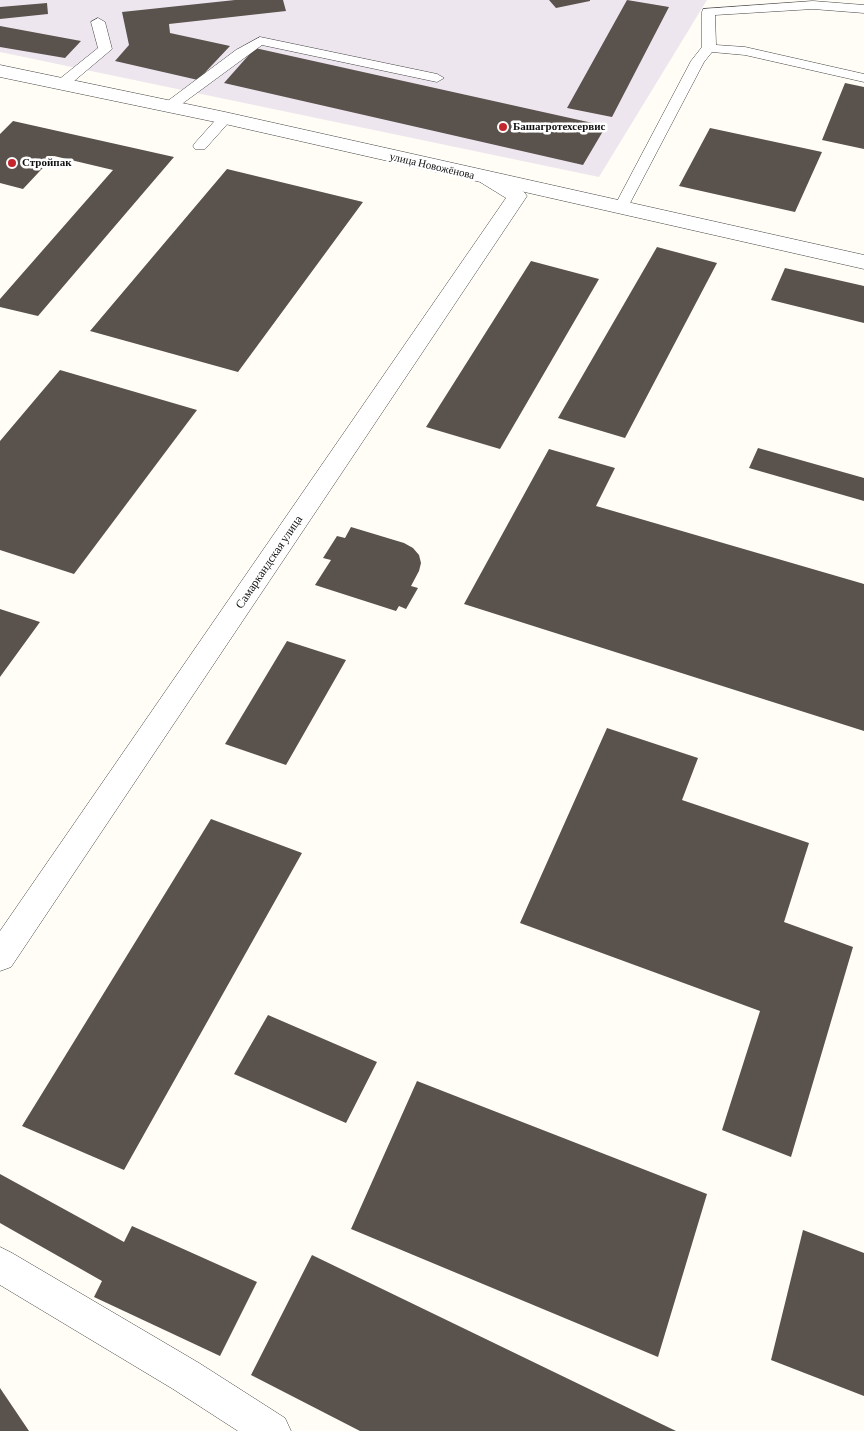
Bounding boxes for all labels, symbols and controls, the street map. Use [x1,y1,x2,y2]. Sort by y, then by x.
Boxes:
place label: Башагротехсервис [513,120,605,134]
marker: Башагротехсервис [497,121,509,133]
street label: улица Новожёнова [388,150,476,182]
place label: Стройпак [22,156,71,170]
marker: Стройпак [6,157,18,169]
street label: Самаркандская улица [232,513,306,611]

